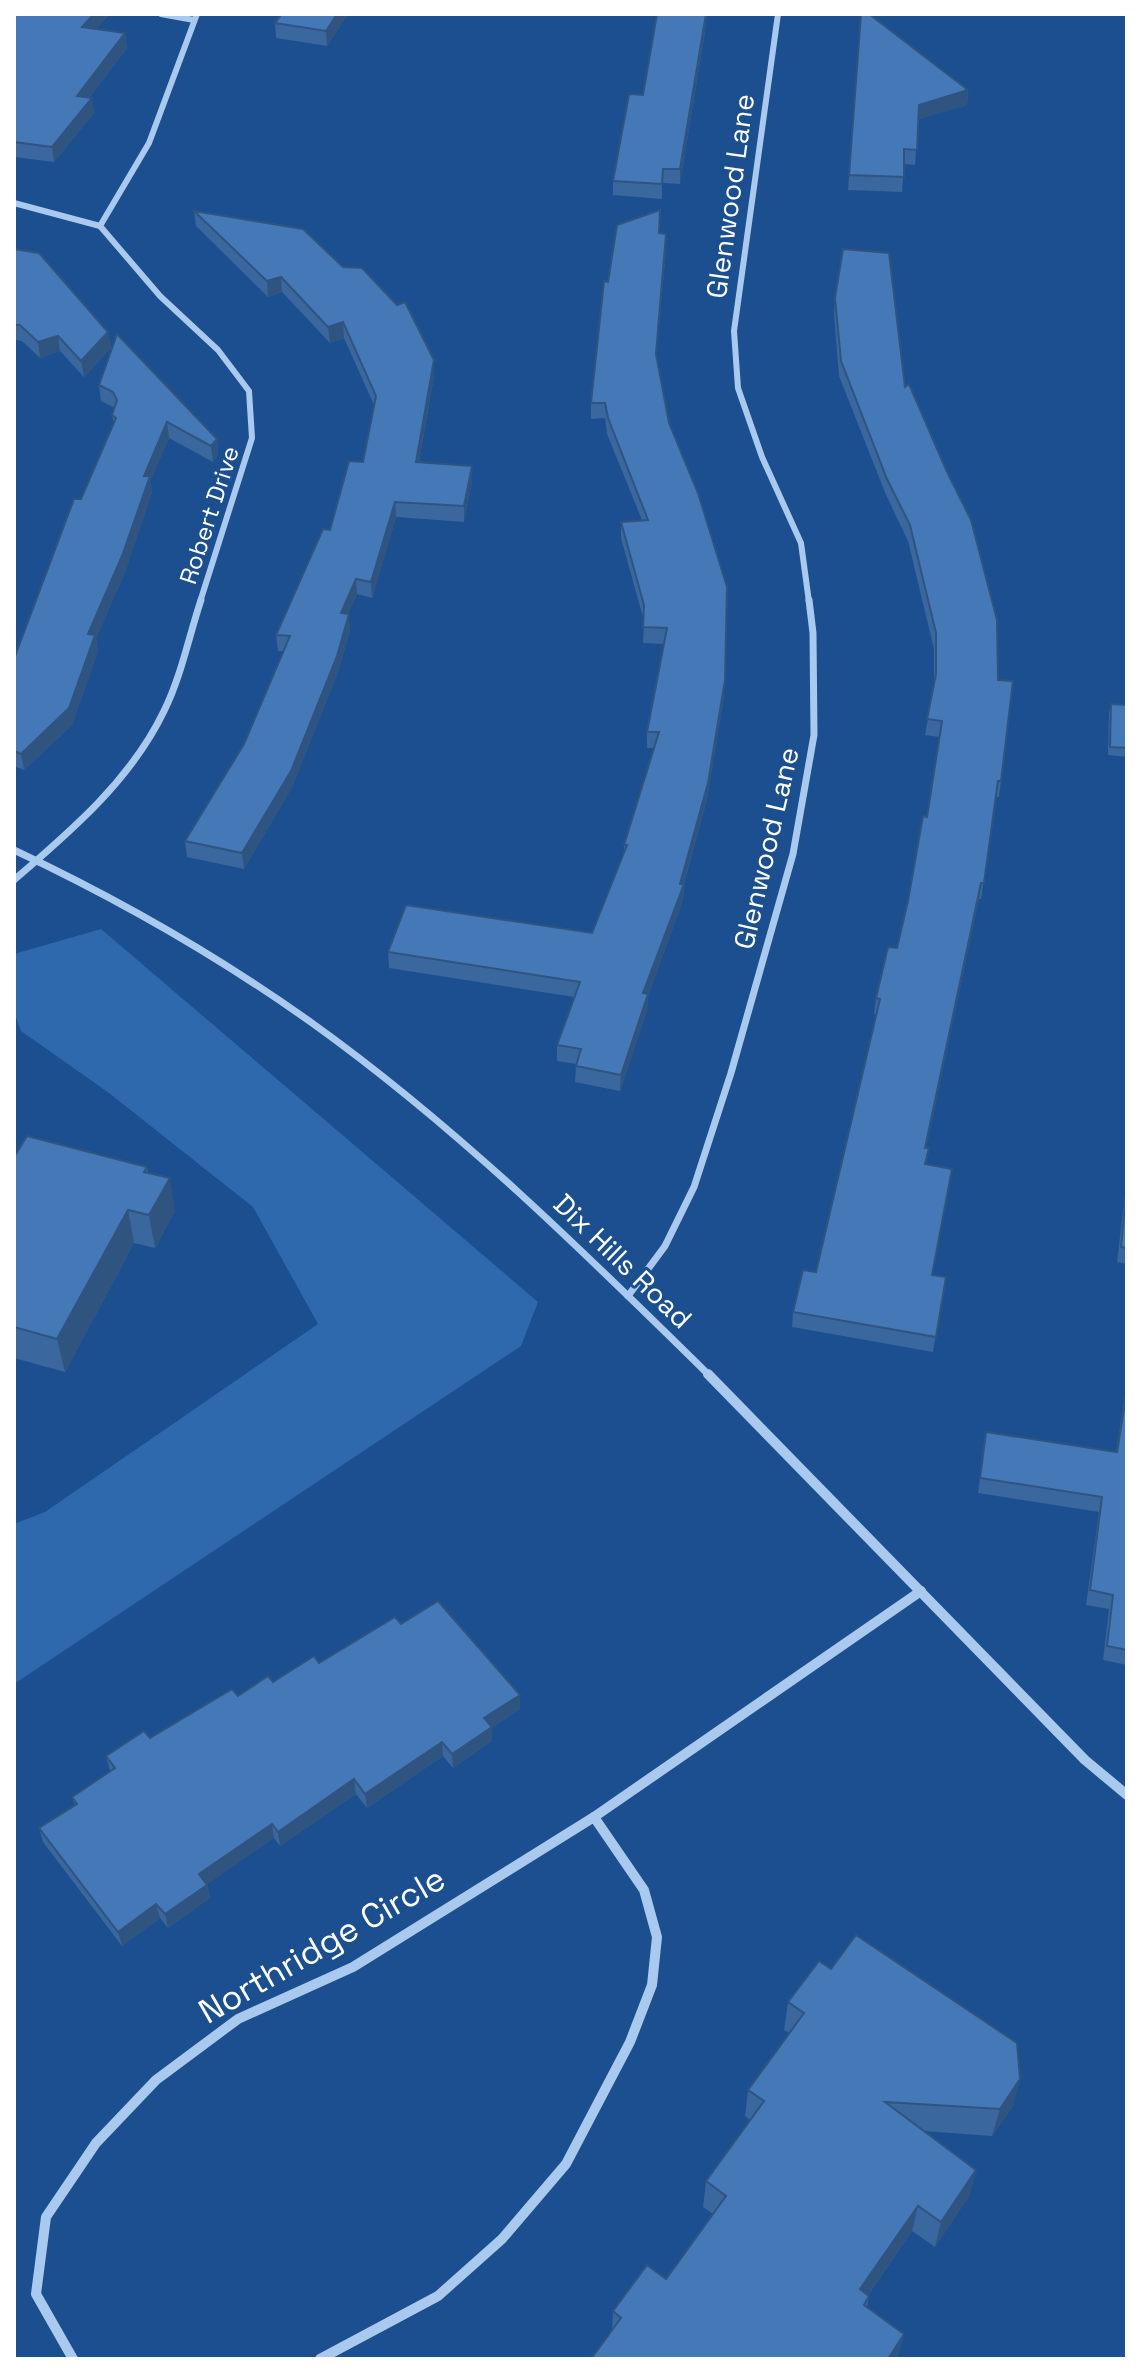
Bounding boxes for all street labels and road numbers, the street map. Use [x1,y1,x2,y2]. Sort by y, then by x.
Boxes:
street label: Glenwood Lane [698,91,762,301]
street label: Robert Drive [172,442,246,588]
street label: Glenwood Lane [725,744,807,952]
street label: Dix Hills Road [546,1186,700,1336]
street label: Northridge Circle [191,1857,453,2033]

